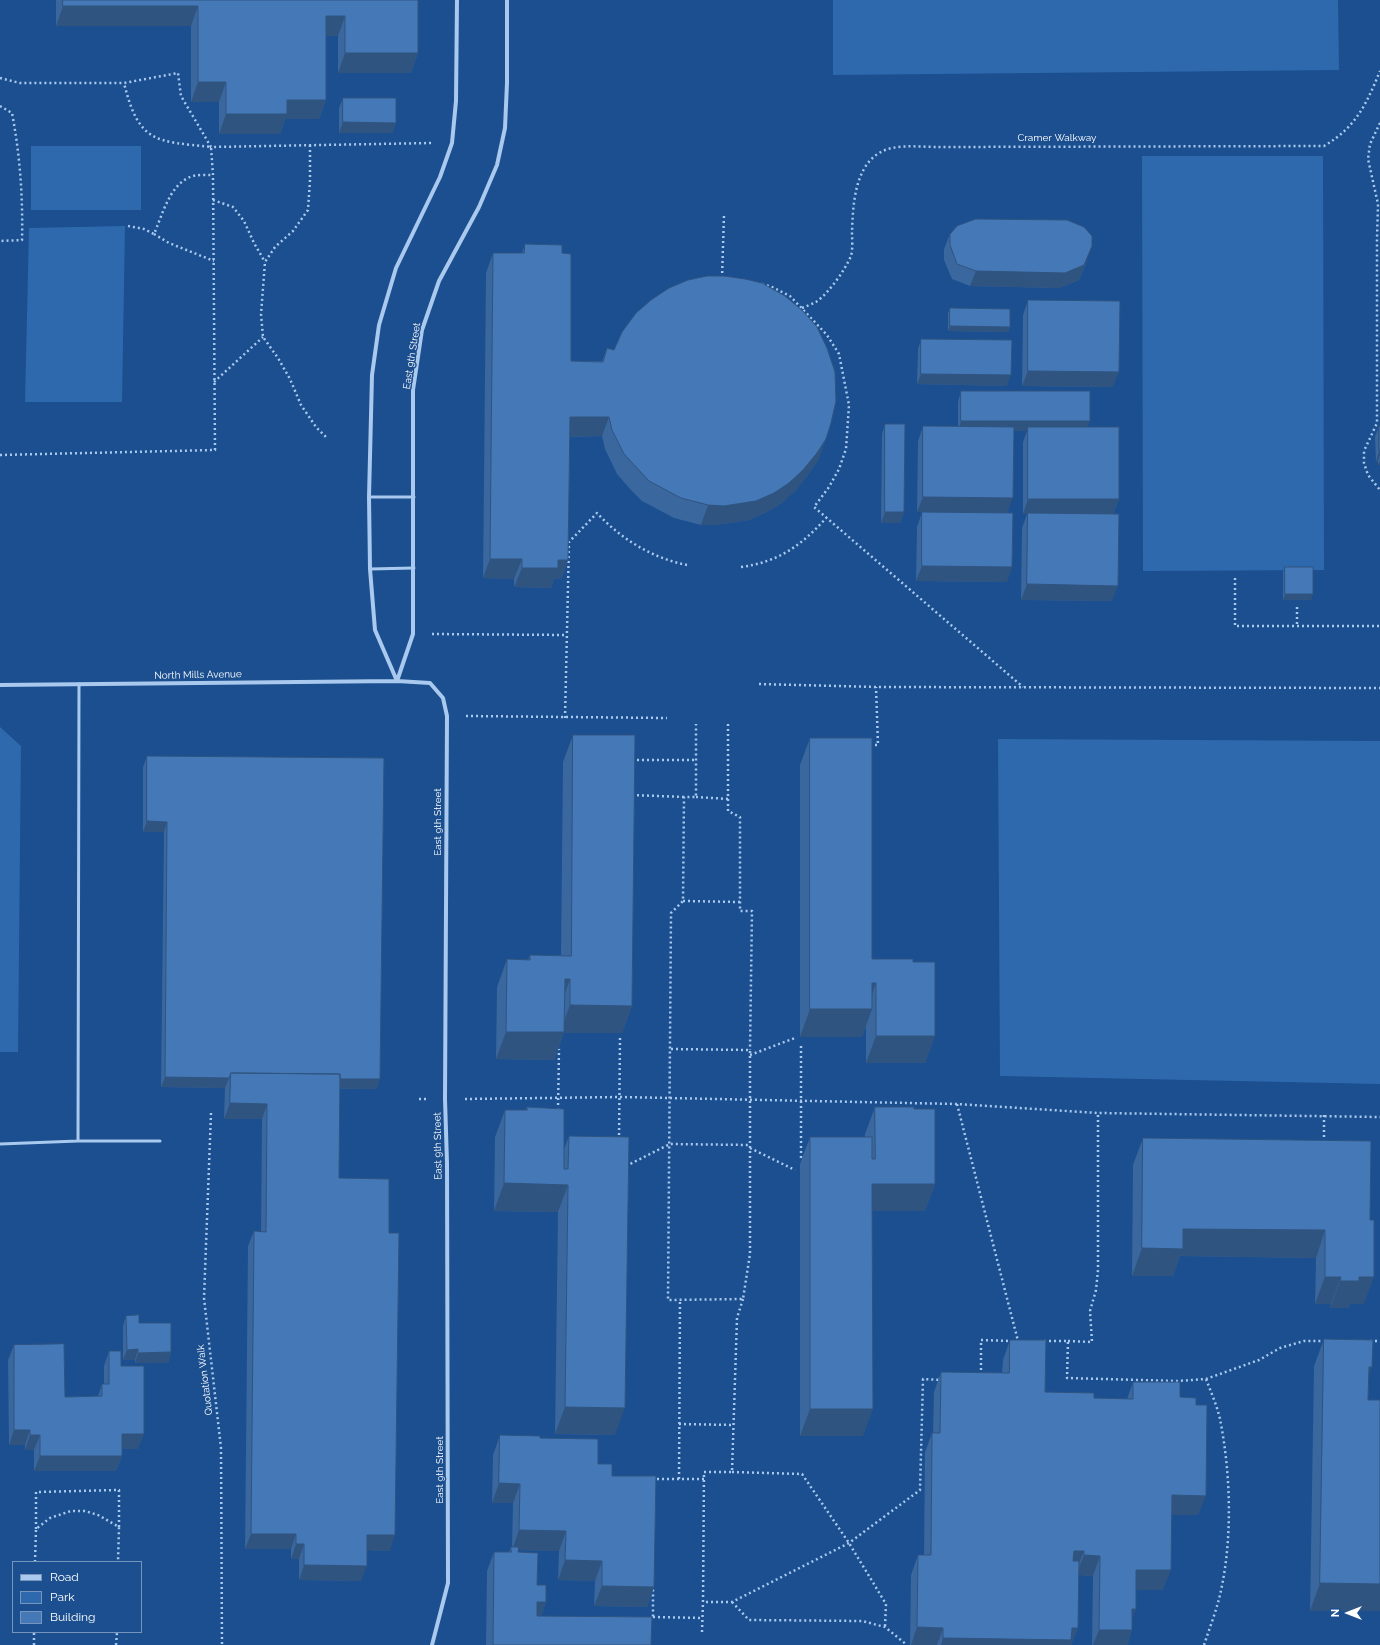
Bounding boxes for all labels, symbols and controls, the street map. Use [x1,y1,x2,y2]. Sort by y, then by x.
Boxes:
street label: Cramer Walkway [1017,132,1097,144]
street label: East 9th Street [401,322,423,390]
street label: North Mills Avenue [154,668,242,682]
street label: East 9th Street [432,788,444,856]
street label: East 9th Street [431,1112,445,1180]
street label: Quotation Walk [195,1344,215,1416]
street label: East 9th Street [434,1436,446,1504]
legend [12,1561,142,1633]
text: Road [50,1570,79,1584]
text: Park [50,1590,75,1604]
north arrow [1328,1593,1368,1633]
text: N [1329,1609,1342,1617]
text: Building [50,1610,96,1624]

